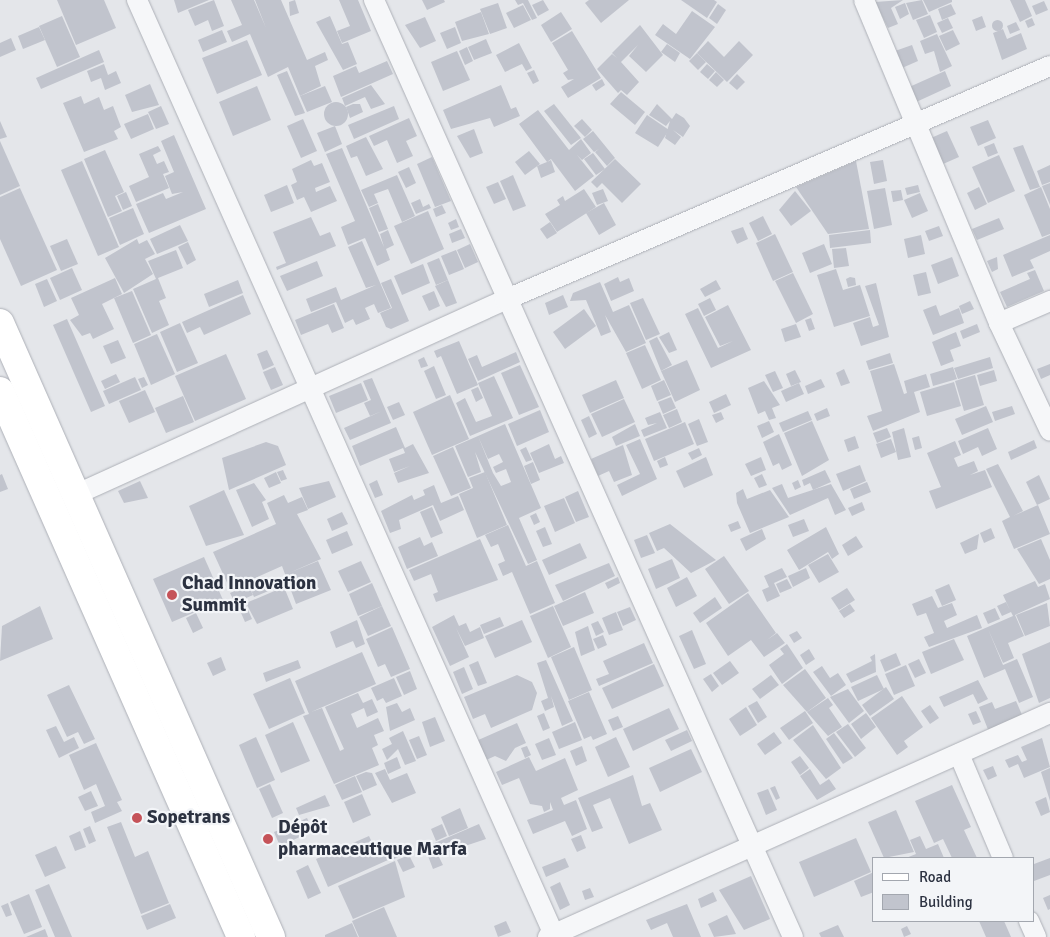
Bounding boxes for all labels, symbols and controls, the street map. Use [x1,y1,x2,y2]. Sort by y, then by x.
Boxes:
place label: Chad Innovation Summit [182,573,316,617]
marker: Chad Innovation Summit [166,589,178,601]
place label: Sopetrans [147,807,230,829]
marker: Sopetrans [131,812,143,824]
place label: Dépôt pharmaceutique Marfa [278,817,467,861]
marker: Dépôt pharmaceutique Marfa [262,833,274,845]
legend [872,857,1035,922]
text: Road [919,868,951,886]
text: Building [919,893,973,911]

